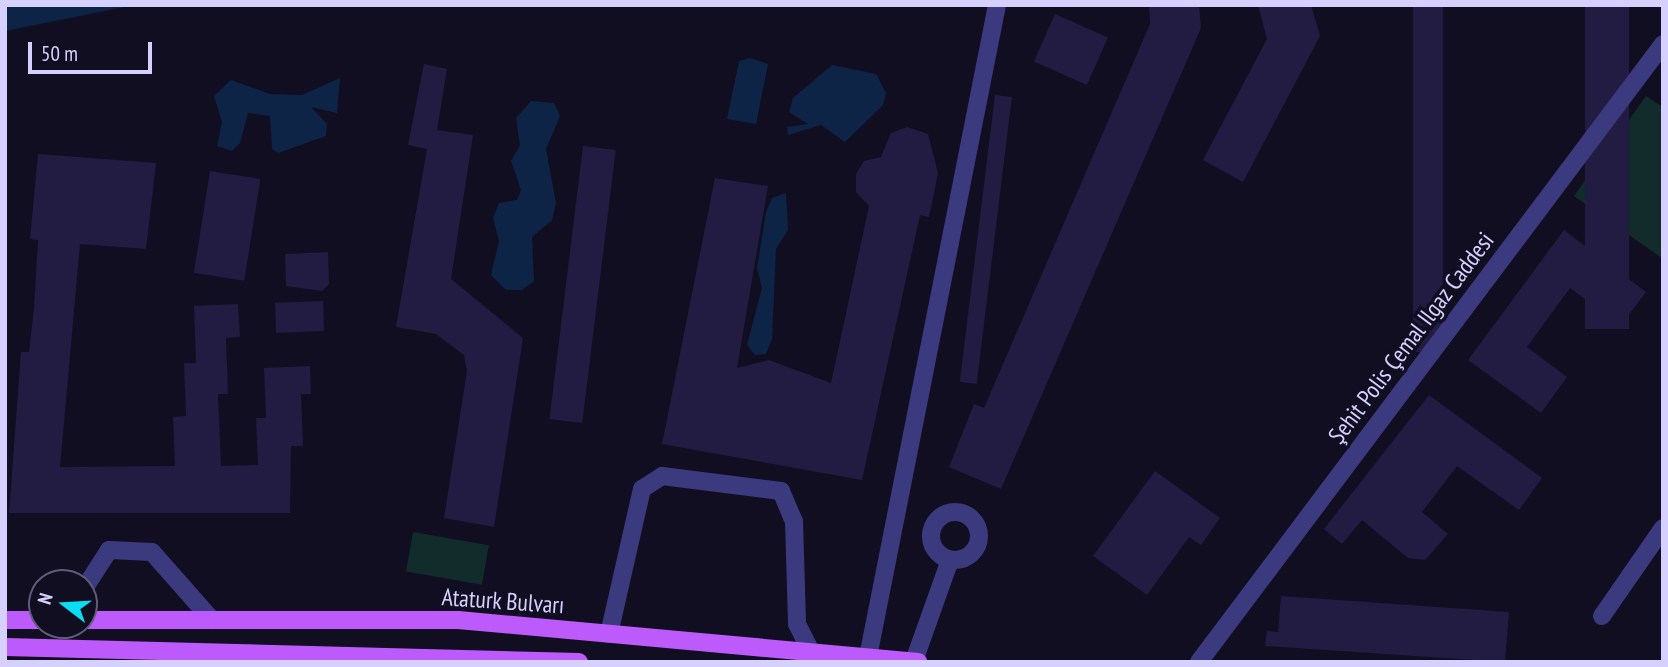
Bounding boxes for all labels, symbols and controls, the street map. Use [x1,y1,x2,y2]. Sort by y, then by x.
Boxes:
scale bar [32,28,156,72]
text: 50 m [41,40,78,67]
street label: Şehit Polis Çemal Ilgaz Caddesi [1322,227,1500,449]
north arrow [28,569,98,639]
street label: Ataturk Bulvarı [441,582,565,620]
text: N [32,590,58,607]

